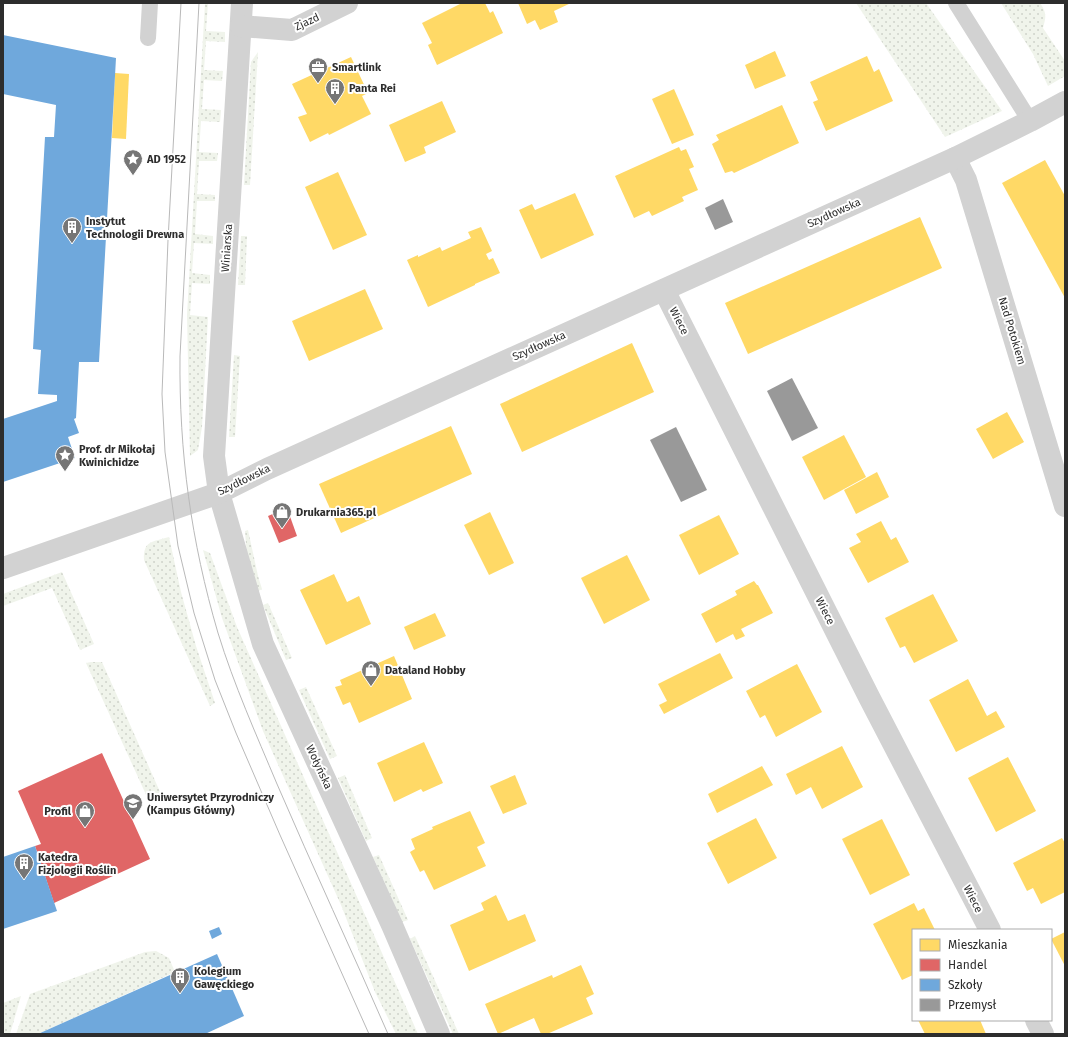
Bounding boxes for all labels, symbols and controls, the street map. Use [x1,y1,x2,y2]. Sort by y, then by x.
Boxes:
street label: Zjazd [292,11,322,33]
office icon: Smartlink [307,56,329,84]
place label: Smartlink [332,61,382,74]
building icon: Panta Rei [324,77,346,105]
place label: Panta Rei [349,82,396,95]
place icon: AD 1952 [122,148,144,176]
place label: AD 1952 [146,153,186,166]
street label: Szydłowska [805,195,863,231]
place label: Instytut Technologii Drewna [86,215,184,241]
building icon: Instytut Technologii Drewna [61,216,83,244]
street label: Winiarska [219,223,235,273]
street label: Nad Potokiem [996,296,1028,366]
street label: Wiece [667,305,691,337]
street label: Szydłowska [510,328,568,364]
place label: Prof. dr Mikołaj Kwinichidze [79,443,155,469]
place icon: Prof. dr Mikołaj Kwinichidze [54,444,76,472]
street label: Szydłowska [216,462,272,498]
shop icon: Drukarnia365.pl [271,501,293,529]
place label: Drukarnia365.pl [296,506,377,519]
street label: Wiece [813,595,837,627]
shop icon: Dataland Hobby [360,659,382,687]
place label: Dataland Hobby [385,664,466,677]
street label: Wołyńska [303,743,335,791]
place label: Uniwersytet Przyrodniczy (Kampus Główny) [147,791,274,817]
school or university icon: Uniwersytet Przyrodniczy (Kampus Główny) [122,792,144,820]
shop icon: Profil [74,800,96,828]
place label: Profil [44,805,72,818]
place label: Katedra Fizjologii Roślin [38,851,116,877]
building icon: Katedra Fizjologii Roślin [13,852,35,880]
street label: Wiece [961,883,985,915]
legend [912,929,1052,1021]
text: Mieszkania [948,938,1008,952]
text: Handel [948,958,987,972]
place label: Kolegium Gawęckiego [194,965,255,991]
building icon: Kolegium Gawęckiego [169,966,191,994]
text: Szkoły [948,978,982,992]
text: Przemysł [948,998,996,1012]

